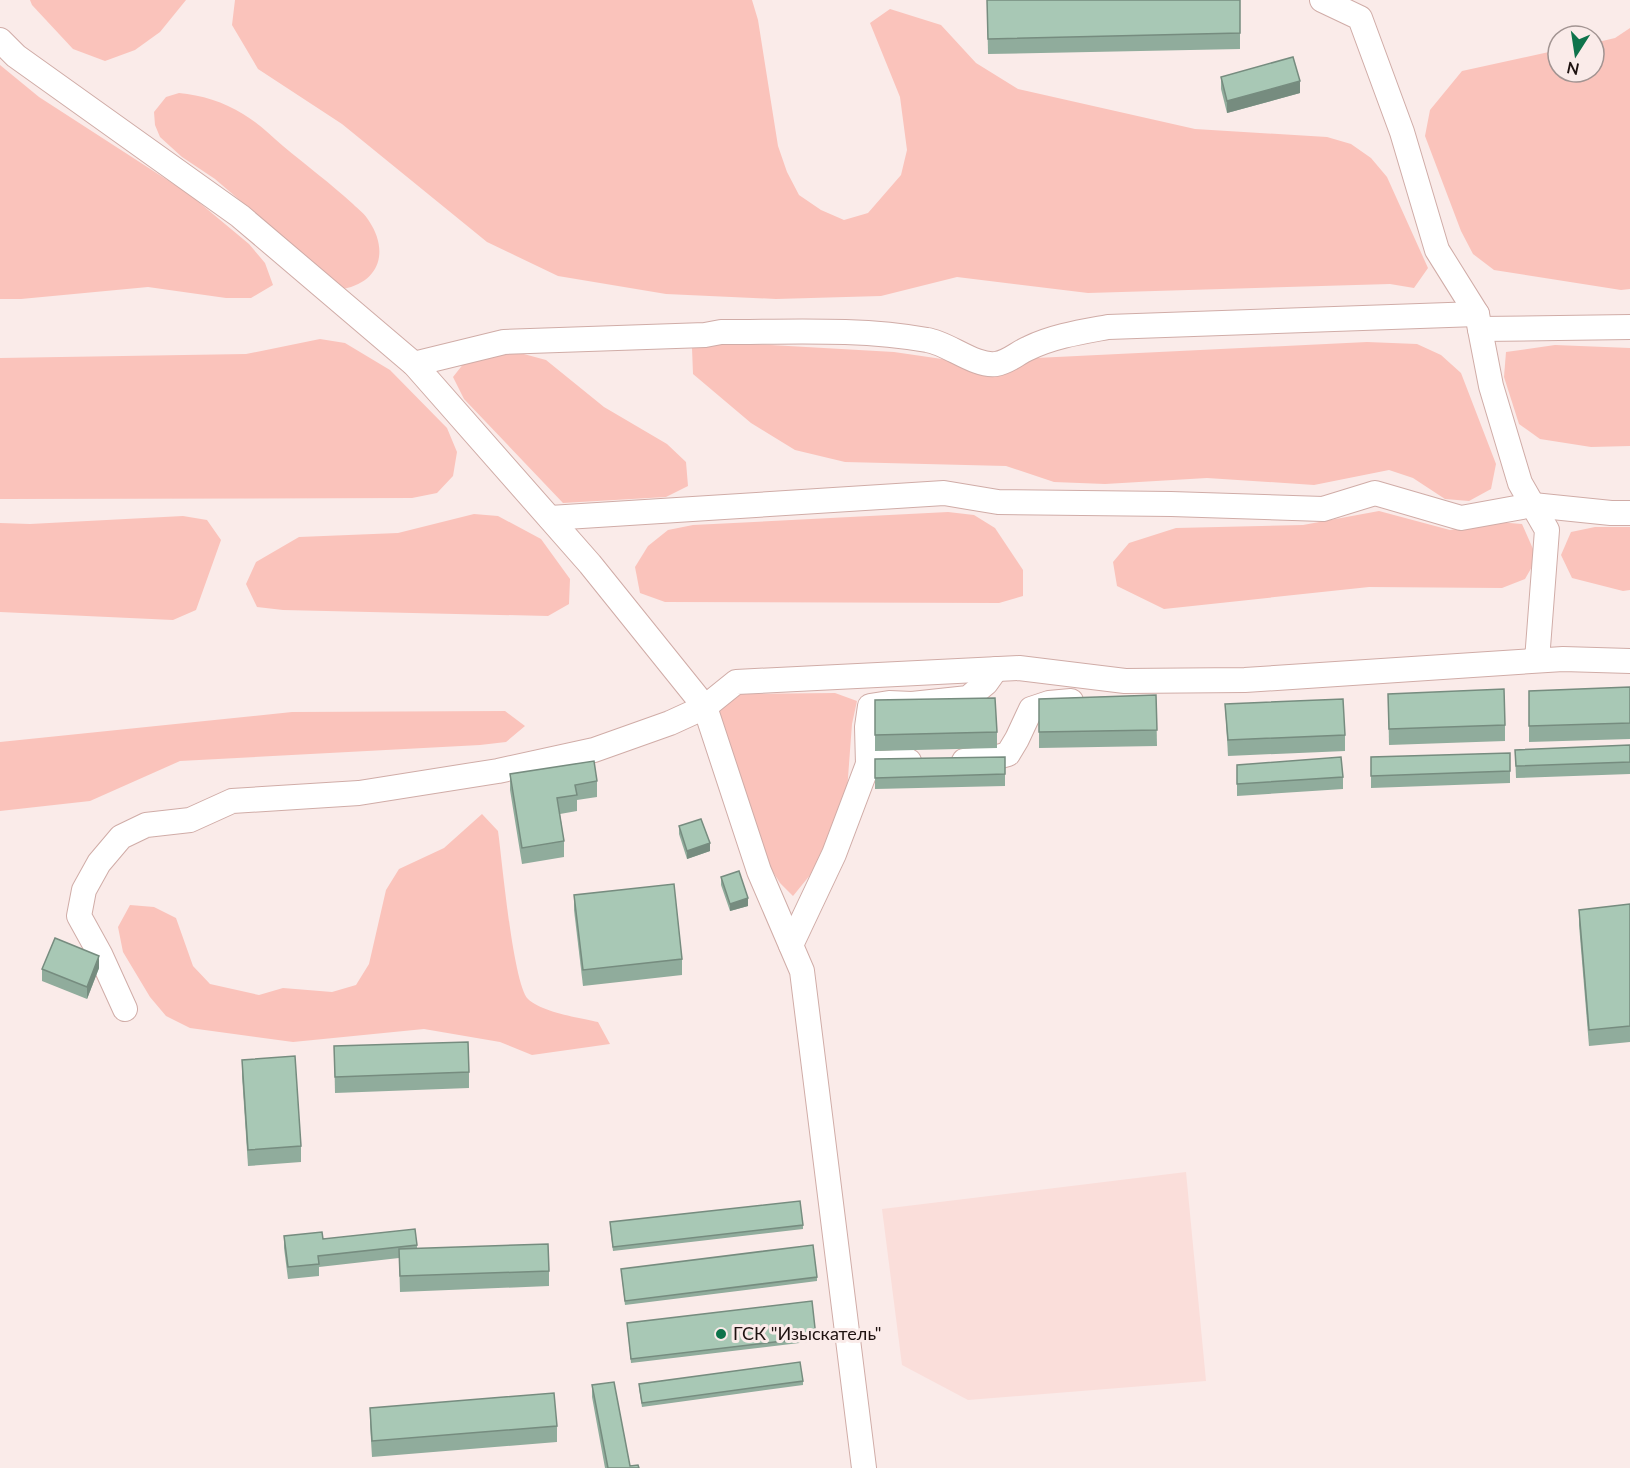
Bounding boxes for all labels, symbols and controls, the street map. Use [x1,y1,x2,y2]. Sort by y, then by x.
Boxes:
north arrow [1546,24,1606,84]
text: N [1565,59,1581,80]
place label: ГСК "Изыскатель" [733,1322,881,1344]
marker: ГСК "Изыскатель" [714,1327,728,1341]

